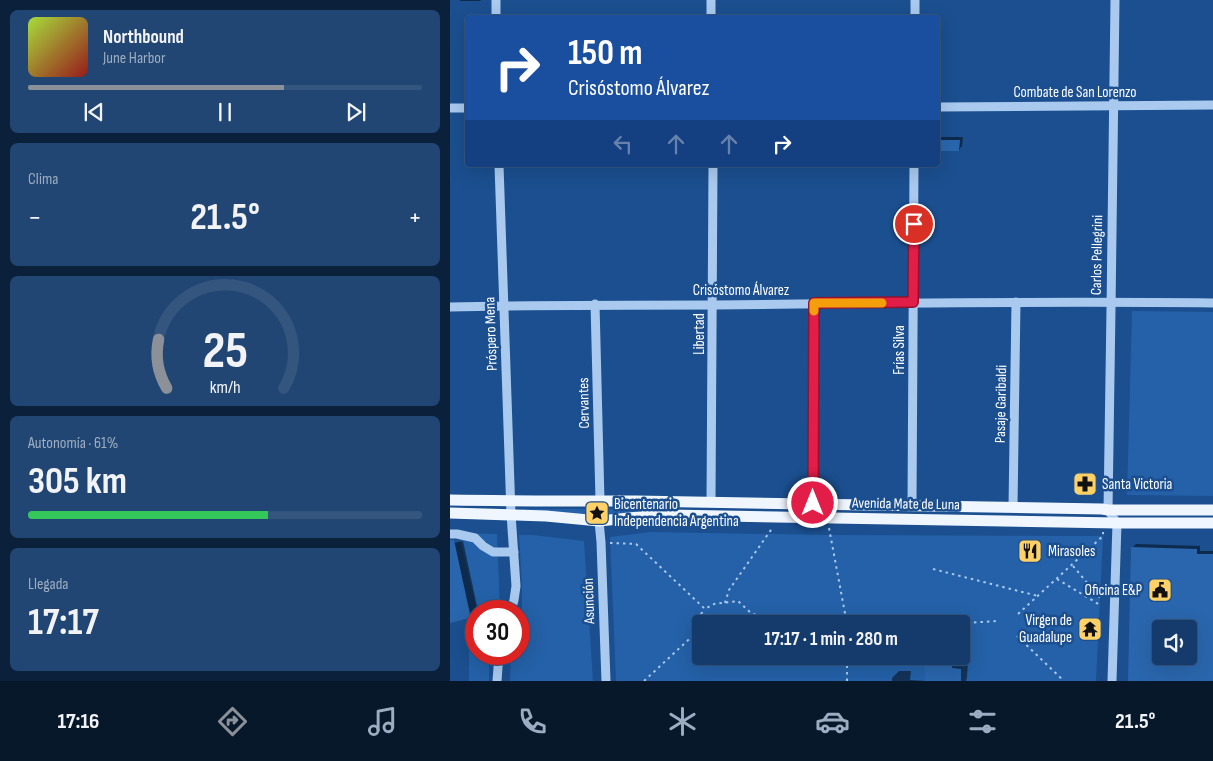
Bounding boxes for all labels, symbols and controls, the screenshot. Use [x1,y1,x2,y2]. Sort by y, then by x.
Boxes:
text: Northbound [103,26,184,49]
text: 150 m [568,32,642,75]
icon: right [485,35,550,100]
text: June Harbor [103,49,166,68]
text: Crisóstomo Álvarez [568,75,709,102]
street label: Combate de San Lorenzo [1013,83,1137,102]
icon: previous [80,98,108,126]
icon: pause [211,98,239,126]
icon: next [342,98,370,126]
icon: left [609,130,637,158]
icon: ahead [662,130,690,158]
icon: ahead [715,130,743,158]
icon: right [768,130,796,158]
text: Clima [28,170,58,189]
text: 21.5° [190,195,260,240]
text: − [28,201,42,234]
text: + [408,201,422,234]
pin [893,203,935,245]
icon: arrive [900,210,928,238]
street label: Carlos Pellegrini [1087,215,1107,295]
street label: Crisóstomo Álvarez [693,281,790,300]
street label: Próspero Mena [480,296,502,371]
street label: Libertad [690,313,709,355]
text: 25 [202,320,248,383]
street label: Frías Silva [890,325,909,375]
street label: Pasaje Garibaldi [991,365,1011,443]
text: km/h [210,377,240,398]
street label: Cervantes [574,377,594,429]
text: Autonomía · 61% [28,434,118,453]
text: 305 km [28,459,127,504]
pharmacy icon: Santa Victoria [1072,471,1098,497]
place label: Santa Victoria [1102,475,1173,494]
position arrow [786,476,838,528]
street label: Avenida Mate de Luna [851,494,960,514]
place label: Bicentenario Independencia Argentina [614,495,739,531]
place icon: Bicentenario Independencia Argentina [584,500,610,526]
restaurant icon: Mirasoles [1017,538,1043,564]
place label: Mirasoles [1048,542,1095,561]
text: Llegada [28,575,69,594]
public building icon: Oficina E&P [1147,577,1173,603]
street label: Asunción [579,578,599,625]
place label: Oficina E&P [1085,581,1142,600]
text: 17:17 [28,600,99,645]
speed limit sign: 30 [465,600,530,665]
place label: Virgen de Guadalupe [1019,611,1072,647]
temple icon: Virgen de Guadalupe [1077,616,1103,642]
map controls [1152,620,1197,665]
button: sound [1152,620,1197,665]
text: 17:17 · 1 min · 280 m [764,628,898,651]
icon: directions [215,704,250,739]
icon: music [365,704,400,739]
icon: phone [515,704,550,739]
icon: climate [665,704,700,739]
icon: car [815,704,850,739]
icon: filters [965,704,1000,739]
text: 17:16 [58,708,99,735]
text: 21.5° [1115,708,1155,735]

